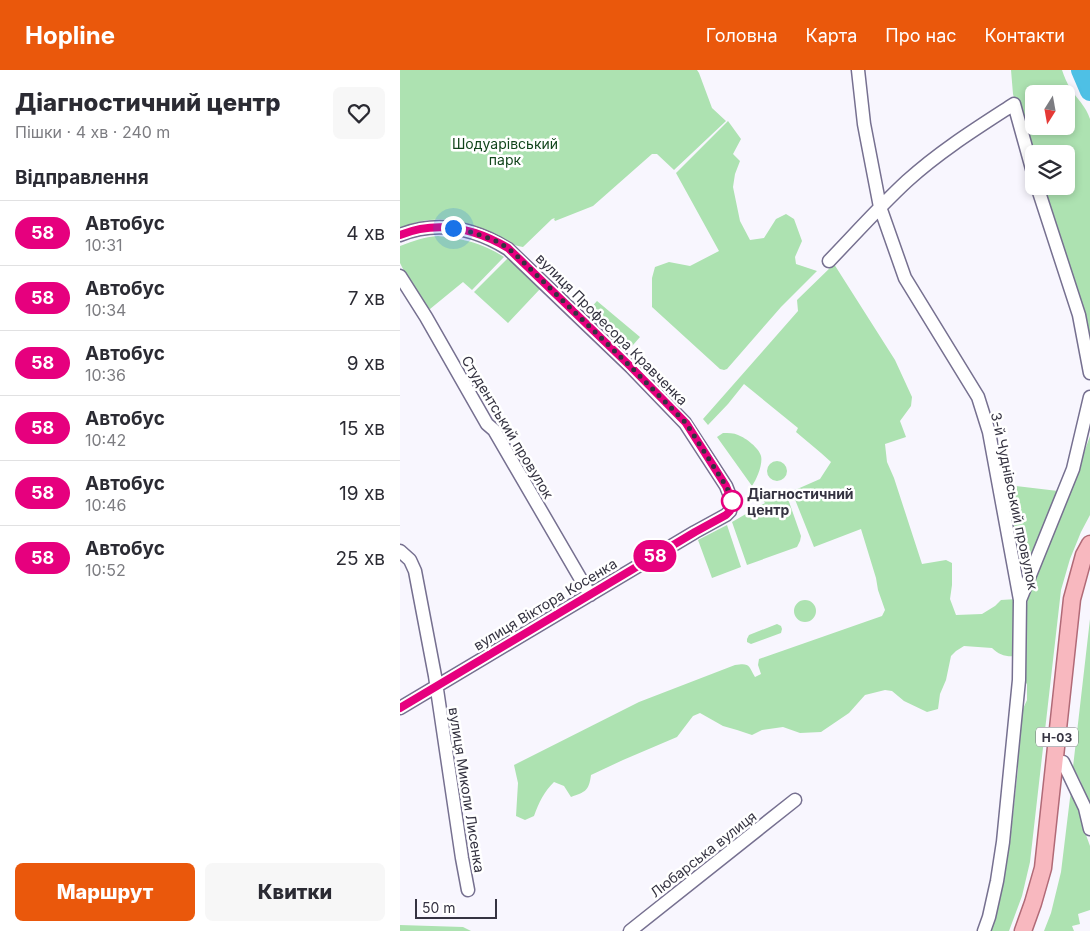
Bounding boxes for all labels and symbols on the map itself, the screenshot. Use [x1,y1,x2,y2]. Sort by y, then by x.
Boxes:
north arrow [1025,85,1075,135]
park label: Шодуарівський парк [452,135,558,168]
your location [441,216,466,241]
street label: вулиця Професора Кравченка [533,250,691,408]
street label: Студентський провулок [458,352,558,502]
street label: 3-й Чуднівський провулок [988,411,1042,592]
place label: Діагностичний центр [747,485,854,518]
marker: Діагностичний центр [721,490,743,512]
line badge: 58 [632,540,678,572]
street label: вулиця Віктора Косенка [470,554,620,654]
street label: вулиця Миколи Лисенка [446,706,488,874]
road number: Н-03 [1036,728,1078,746]
street label: Любарська вулиця [647,807,759,901]
scale bar [415,896,498,919]

